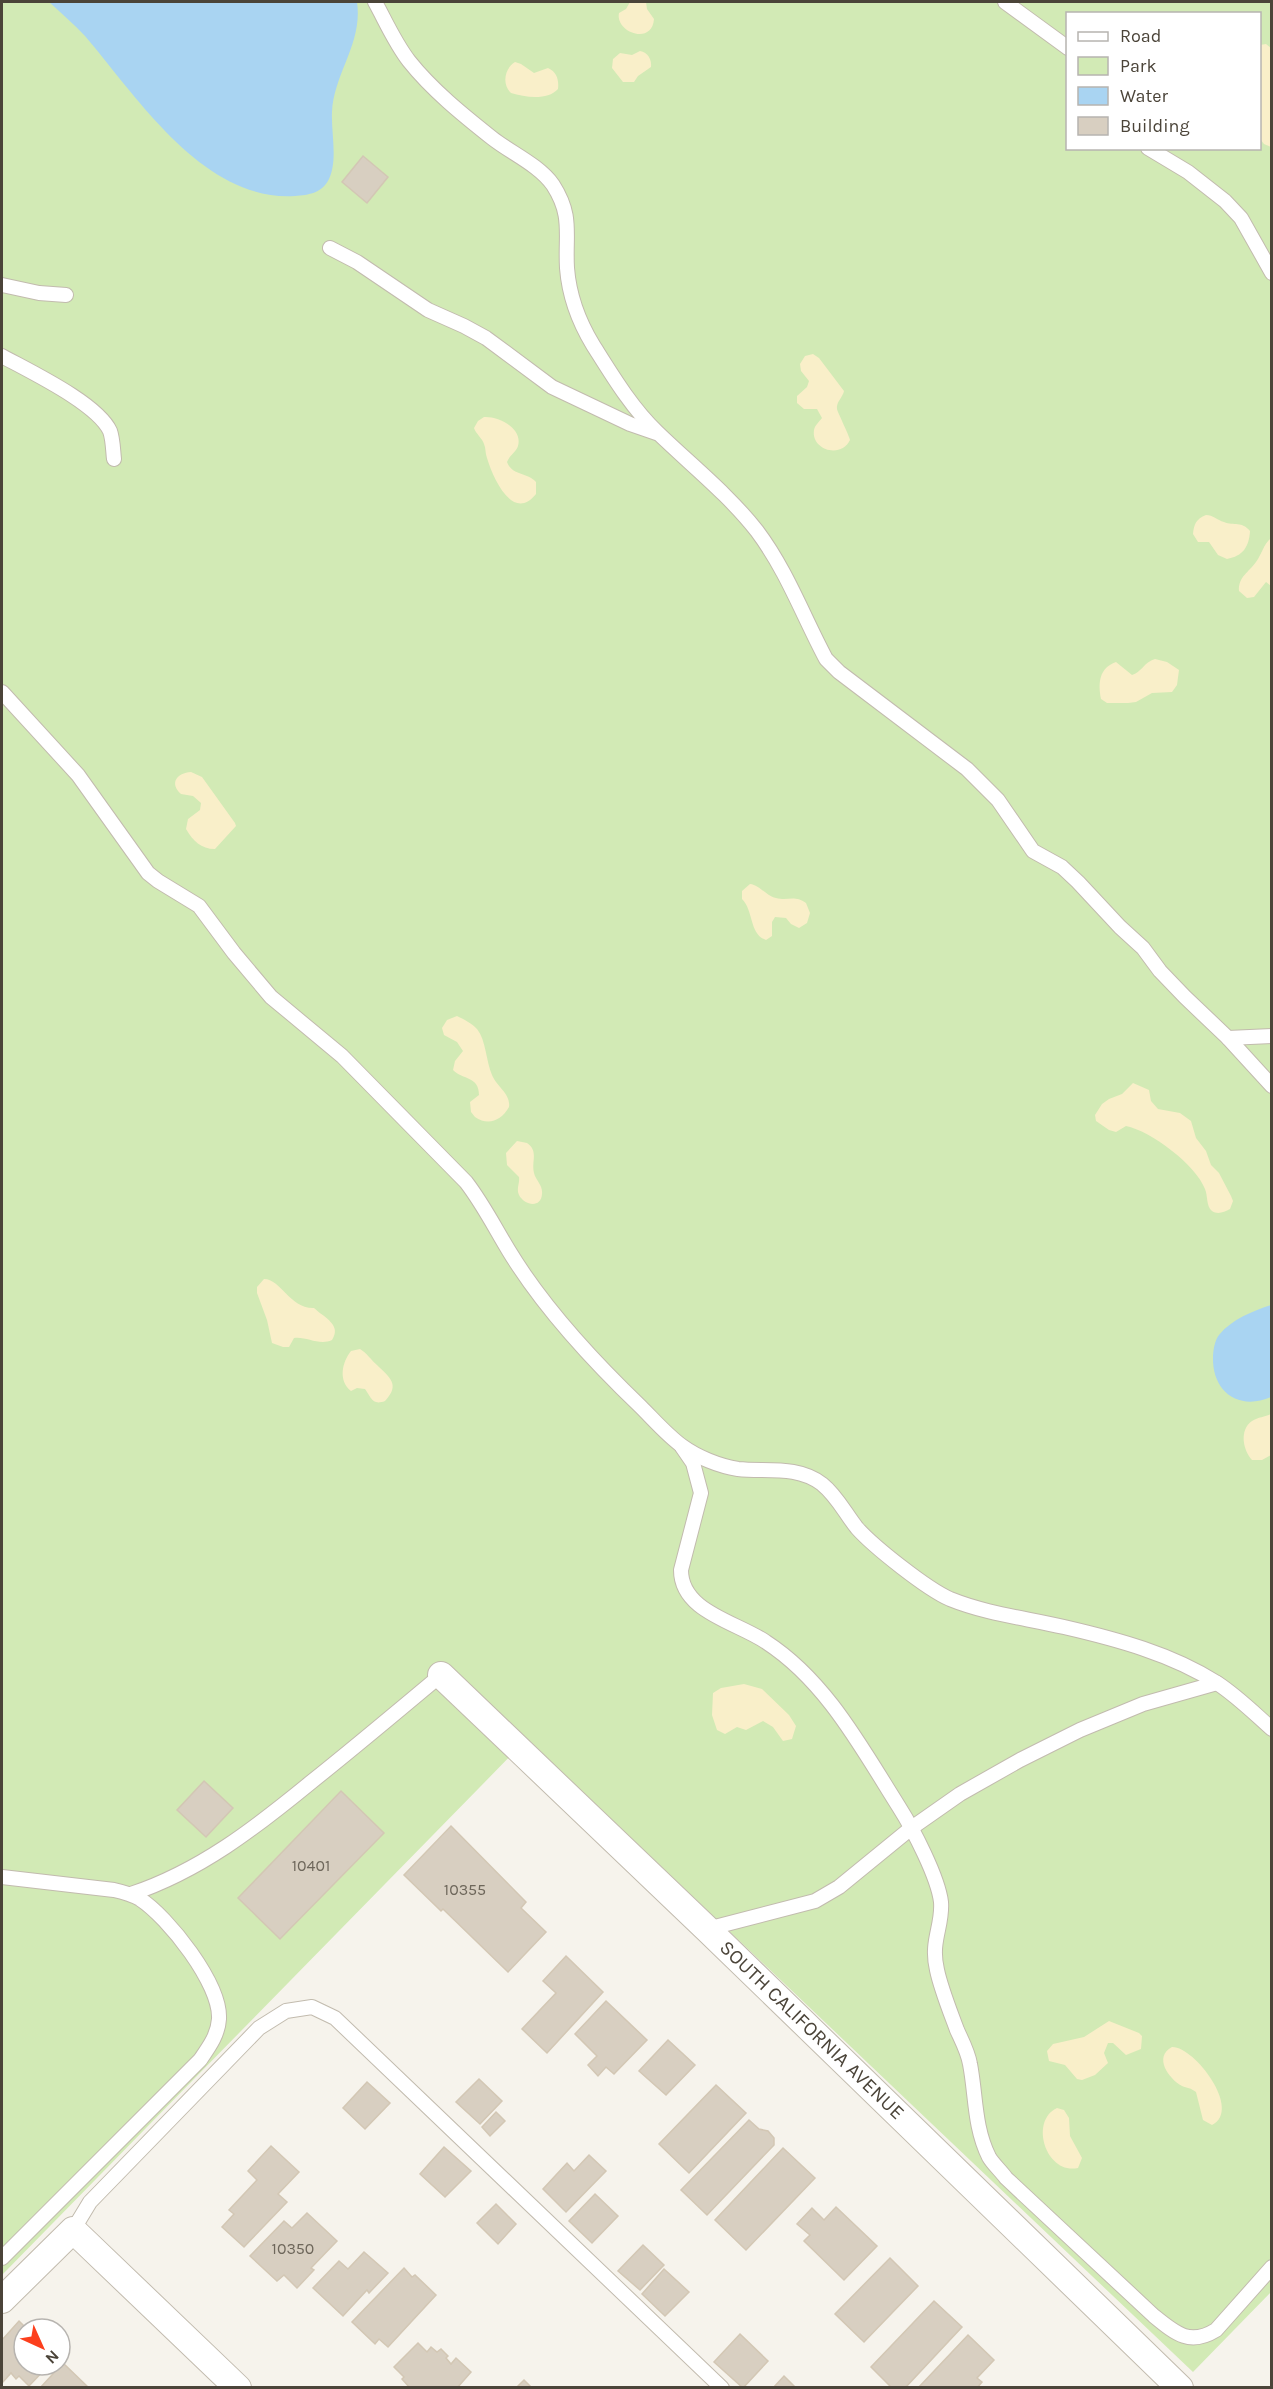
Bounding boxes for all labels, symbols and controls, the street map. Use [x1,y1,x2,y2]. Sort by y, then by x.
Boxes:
legend [1066,12,1261,150]
text: Road [1120,25,1161,47]
text: Park [1120,55,1157,77]
text: Water [1120,85,1168,107]
text: Building [1120,115,1190,137]
house number: 10401 [292,1856,330,1875]
house number: 10355 [444,1880,486,1899]
street label: SOUTH CALIFORNIA AVENUE [715,1936,909,2124]
house number: 10350 [272,2239,314,2258]
north arrow [12,2317,72,2377]
text: N [41,2346,63,2368]

